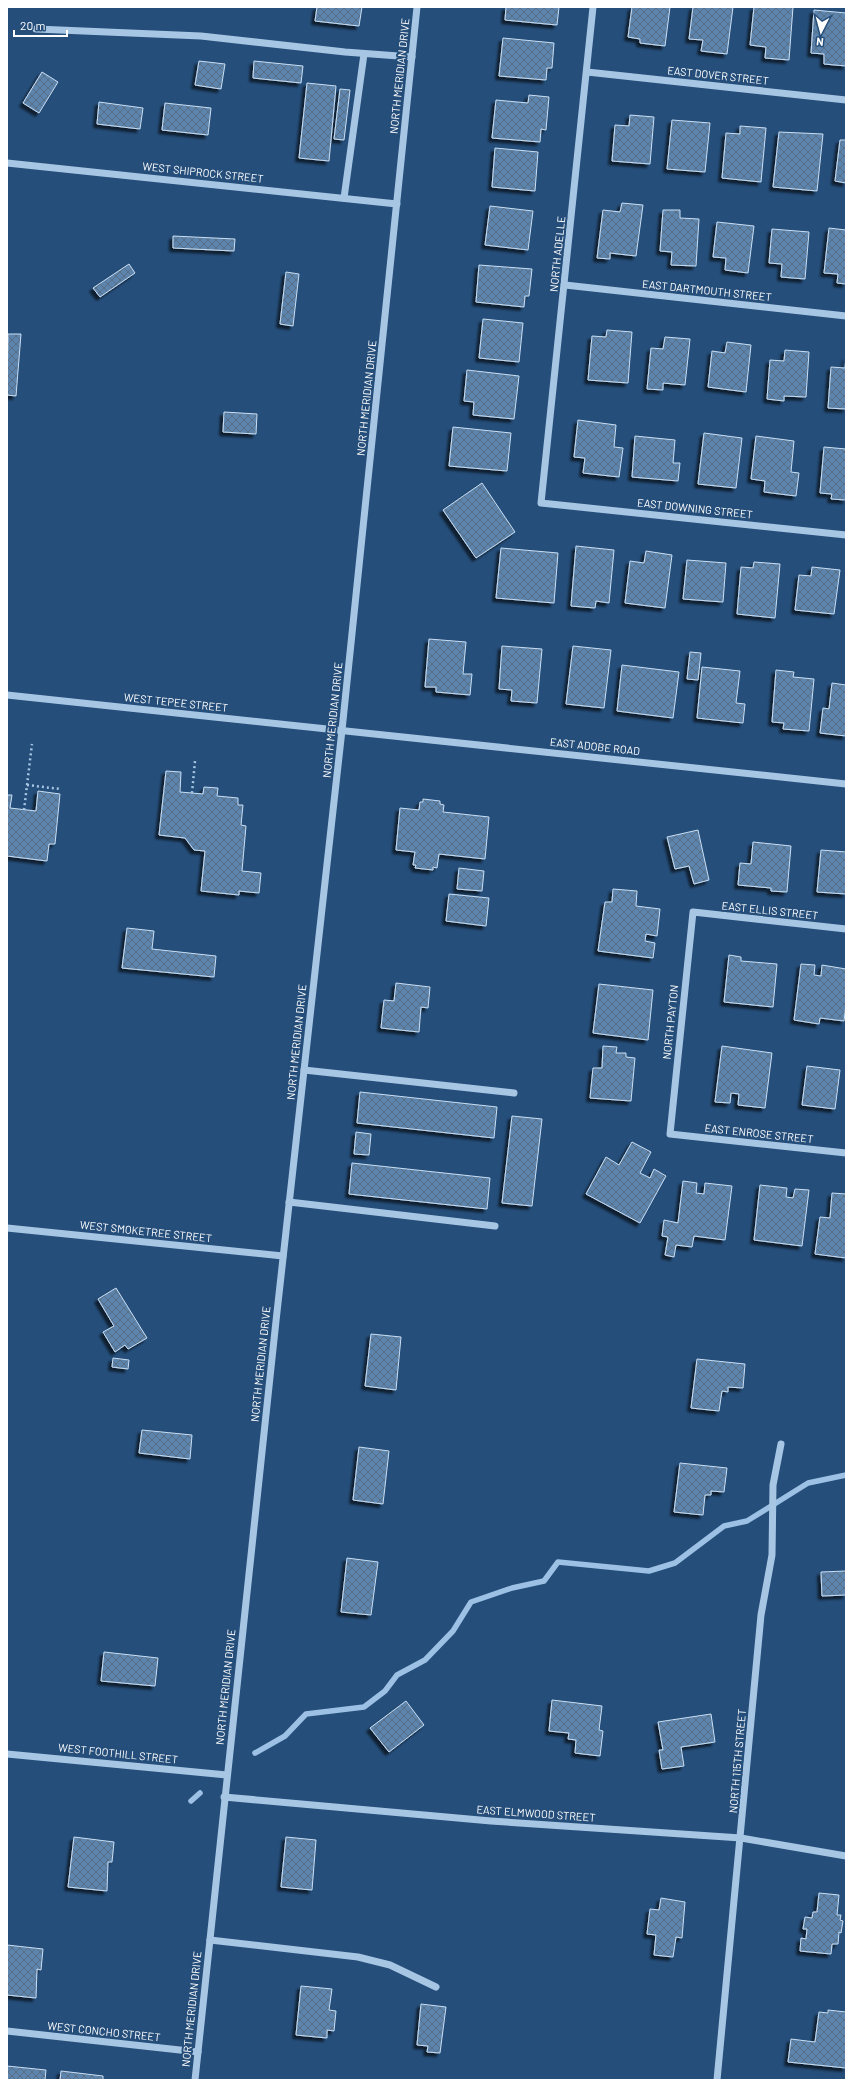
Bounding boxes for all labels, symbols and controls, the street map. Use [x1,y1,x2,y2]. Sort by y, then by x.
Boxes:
scale bar [14,12,67,38]
north arrow [801,12,841,52]
street label: NORTH MERIDIAN DRIVE [386,17,412,134]
text: 20 m [20,18,46,32]
text: N [816,36,824,49]
street label: EAST DOVER STREET [667,63,769,87]
street label: WEST SHIPROCK STREET [142,159,264,185]
street label: NORTH ADELLE [547,215,567,292]
street label: EAST DARTMOUTH STREET [642,277,772,303]
street label: NORTH MERIDIAN DRIVE [353,339,379,456]
street label: EAST DOWNING STREET [637,495,753,521]
street label: NORTH MERIDIAN DRIVE [319,661,345,778]
street label: WEST TEPEE STREET [123,690,229,714]
street label: EAST ADOBE ROAD [549,735,641,757]
street label: EAST ELLIS STREET [721,898,819,922]
street label: NORTH MERIDIAN DRIVE [283,983,309,1100]
street label: NORTH PAYTON [660,984,680,1060]
street label: EAST ENROSE STREET [704,1121,814,1145]
street label: WEST SMOKETREE STREET [79,1218,213,1244]
street label: NORTH MERIDIAN DRIVE [247,1305,273,1422]
street label: NORTH MERIDIAN DRIVE [212,1628,238,1745]
street label: NORTH 115TH STREET [726,1708,748,1814]
street label: WEST FOOTHILL STREET [57,1740,179,1766]
street label: EAST ELMWOOD STREET [476,1802,596,1824]
street label: NORTH MERIDIAN DRIVE [178,1950,204,2067]
street label: WEST CONCHO STREET [47,2019,161,2043]

